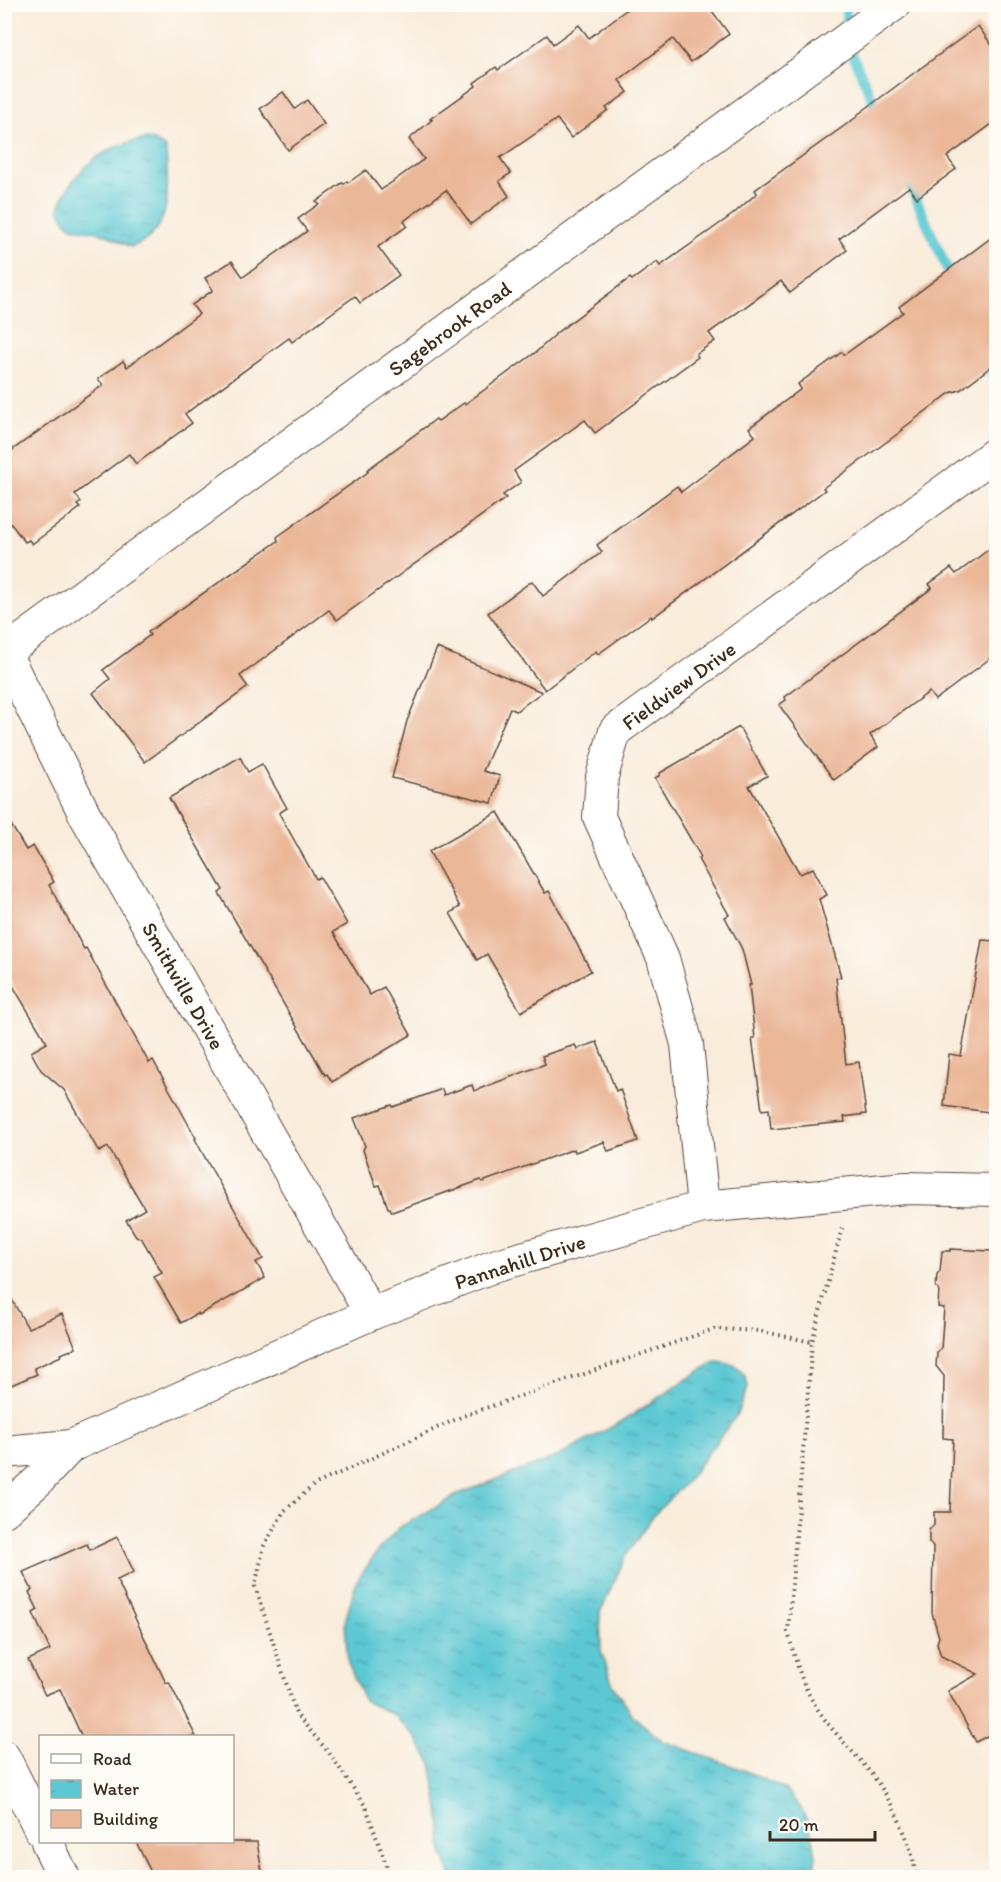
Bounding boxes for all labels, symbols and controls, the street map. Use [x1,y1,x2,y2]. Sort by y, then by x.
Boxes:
street label: Sagebrook Road [384,276,516,381]
street label: Fieldview Drive [617,636,740,735]
street label: Smithville Drive [137,918,230,1054]
street label: Pannahill Drive [451,1229,588,1294]
legend [39,1735,234,1843]
text: Road [93,1748,132,1770]
text: Water [93,1778,139,1800]
scale bar [770,1804,875,1842]
text: Building [93,1808,159,1830]
text: 20 m [779,1814,819,1836]

